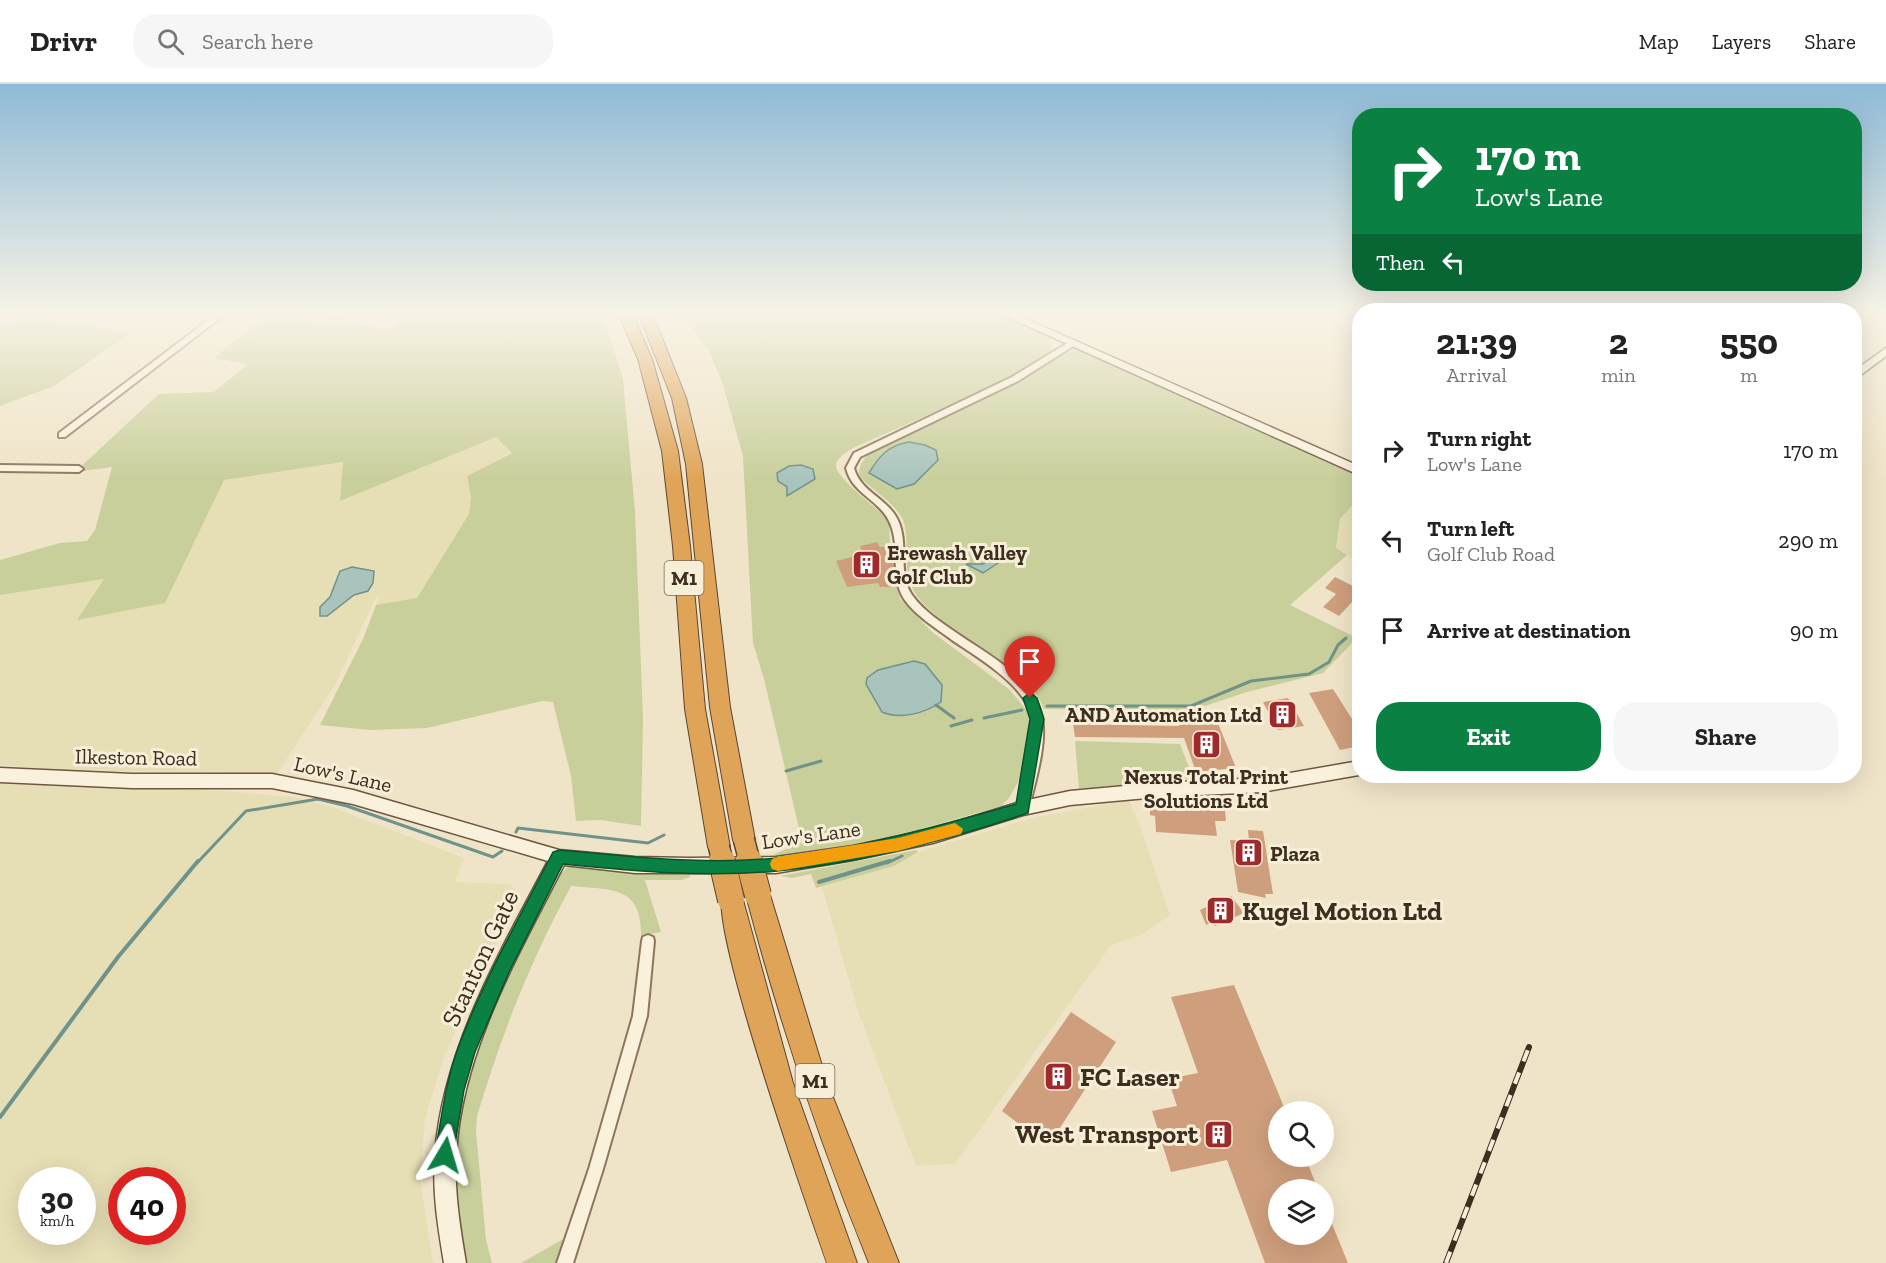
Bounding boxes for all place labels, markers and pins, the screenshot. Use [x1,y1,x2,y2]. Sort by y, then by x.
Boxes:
place label: Erewash Valley Golf Club [887,540,1027,589]
building icon: Erewash Valley Golf Club [850,548,882,580]
pin [1004,636,1055,698]
building icon: AND Automation Ltd [1267,698,1299,730]
place label: AND Automation Ltd [1065,702,1262,727]
building icon: Nexus Total Print Solutions Ltd [1190,729,1222,761]
place label: Nexus Total Print Solutions Ltd [1124,764,1289,813]
building icon: Plaza [1233,837,1265,869]
place label: Plaza [1270,841,1320,866]
building icon: Kugel Motion Ltd [1205,895,1237,927]
place label: Kugel Motion Ltd [1242,895,1442,927]
building icon: FC Laser [1043,1061,1075,1093]
place label: FC Laser [1080,1061,1180,1093]
place label: West Transport [1015,1118,1199,1150]
building icon: West Transport [1203,1118,1235,1150]

